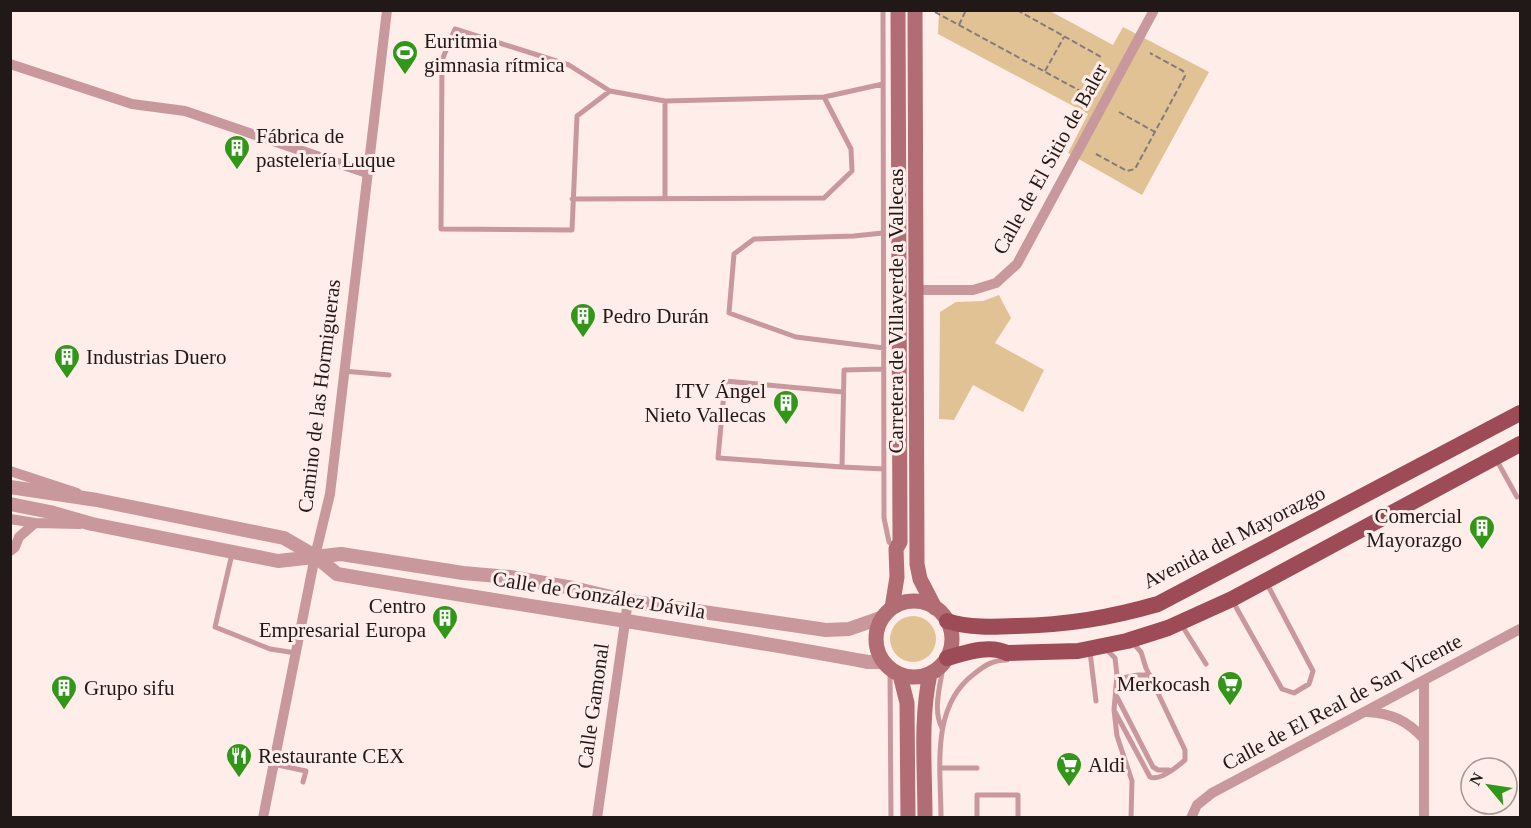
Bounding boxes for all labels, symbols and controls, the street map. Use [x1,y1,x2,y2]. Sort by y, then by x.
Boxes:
place label: Euritmia gimnasia rítmica [424,29,565,77]
sports icon: Euritmia gimnasia rítmica [390,38,420,76]
street label: Calle de El Sitio de Baler [988,60,1112,258]
place label: Fábrica de pastelería Luque [256,124,395,172]
building icon: Fábrica de pastelería Luque [222,133,252,171]
street label: Carretera de Villaverde a Vallecas [884,169,908,453]
street label: Camino de las Hormigueras [293,278,345,514]
building icon: Pedro Durán [568,301,598,339]
place label: Pedro Durán [602,304,709,328]
building icon: Industrias Duero [52,342,82,380]
place label: Industrias Duero [86,345,227,369]
place label: ITV Ángel Nieto Vallecas [645,379,766,427]
building icon: ITV Ángel Nieto Vallecas [771,388,801,426]
street label: Avenida del Mayorazgo [1139,481,1329,593]
place label: Comercial Mayorazgo [1366,504,1462,552]
building icon: Comercial Mayorazgo [1467,513,1497,551]
street label: Calle de González Dávila [491,566,708,624]
place label: Centro Empresarial Europa [259,594,427,642]
building icon: Centro Empresarial Europa [430,603,460,641]
street label: Calle de El Real de San Vicente [1218,629,1466,775]
street label: Calle Gamonal [572,642,614,770]
supermarket icon: Merkocash [1215,669,1245,707]
place label: Merkocash [1117,672,1210,696]
building icon: Grupo sifu [49,673,79,711]
place label: Grupo sifu [84,676,175,700]
restaurant icon: Restaurante CEX [224,741,254,779]
place label: Restaurante CEX [258,744,404,768]
supermarket icon: Aldi [1054,750,1084,788]
place label: Aldi [1088,753,1126,777]
north arrow [1459,756,1519,816]
text: N [1466,769,1487,788]

